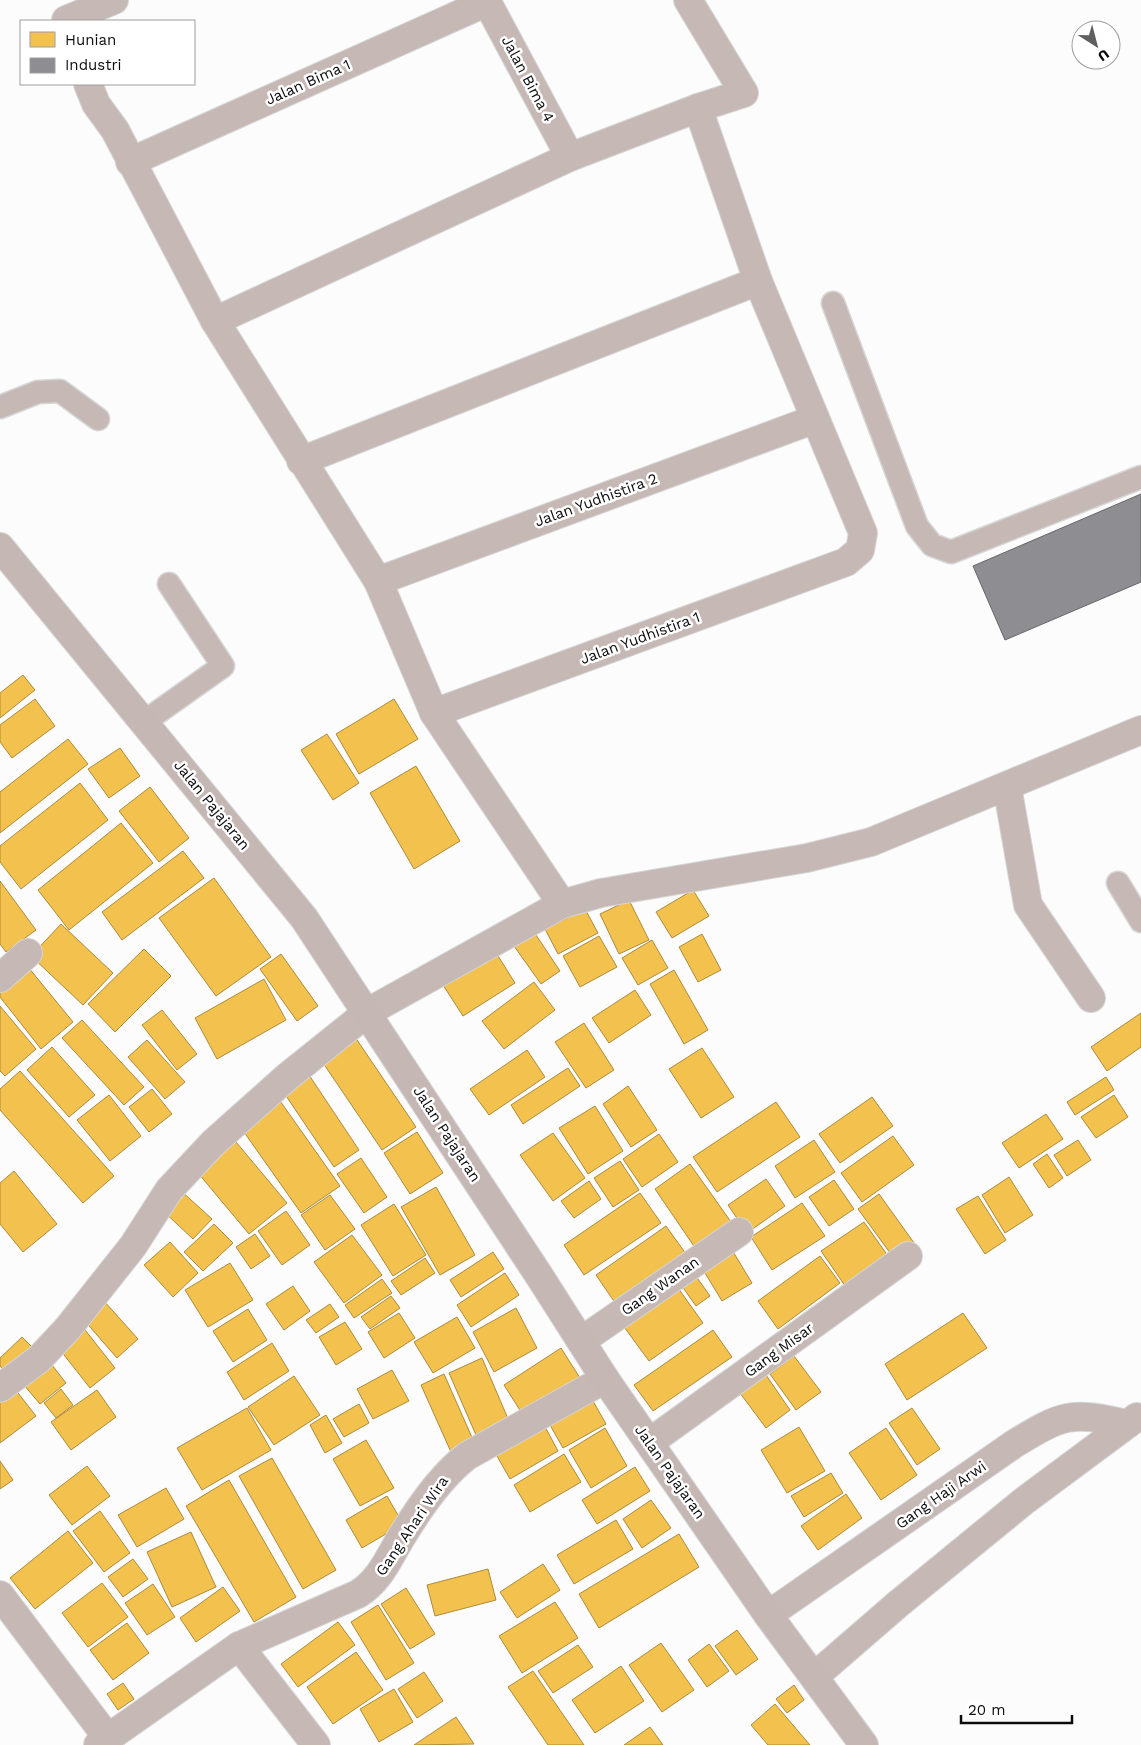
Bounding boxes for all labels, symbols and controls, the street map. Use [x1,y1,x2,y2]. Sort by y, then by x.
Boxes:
legend [20,20,195,85]
north arrow [1071,20,1121,70]
text: Hunian [65,31,116,49]
street label: Jalan Bima 4 [498,33,558,125]
text: U [1095,46,1112,65]
street label: Jalan Bima 1 [263,55,353,109]
text: Industri [65,56,122,74]
street label: Jalan Yudhistira 2 [532,469,660,531]
street label: Jalan Yudhistira 1 [578,608,702,668]
street label: Jalan Pajajaran [170,756,254,854]
street label: Jalan Pajajaran [409,1083,485,1185]
street label: Gang Wanan [618,1253,702,1319]
street label: Gang Misar [741,1319,817,1381]
street label: Jalan Pajajaran [631,1422,709,1522]
street label: Gang Haji Arwi [892,1457,990,1533]
street label: Gang Ahari Wira [372,1472,452,1579]
scale bar [961,1692,1072,1724]
text: 20 m [968,1701,1006,1719]

